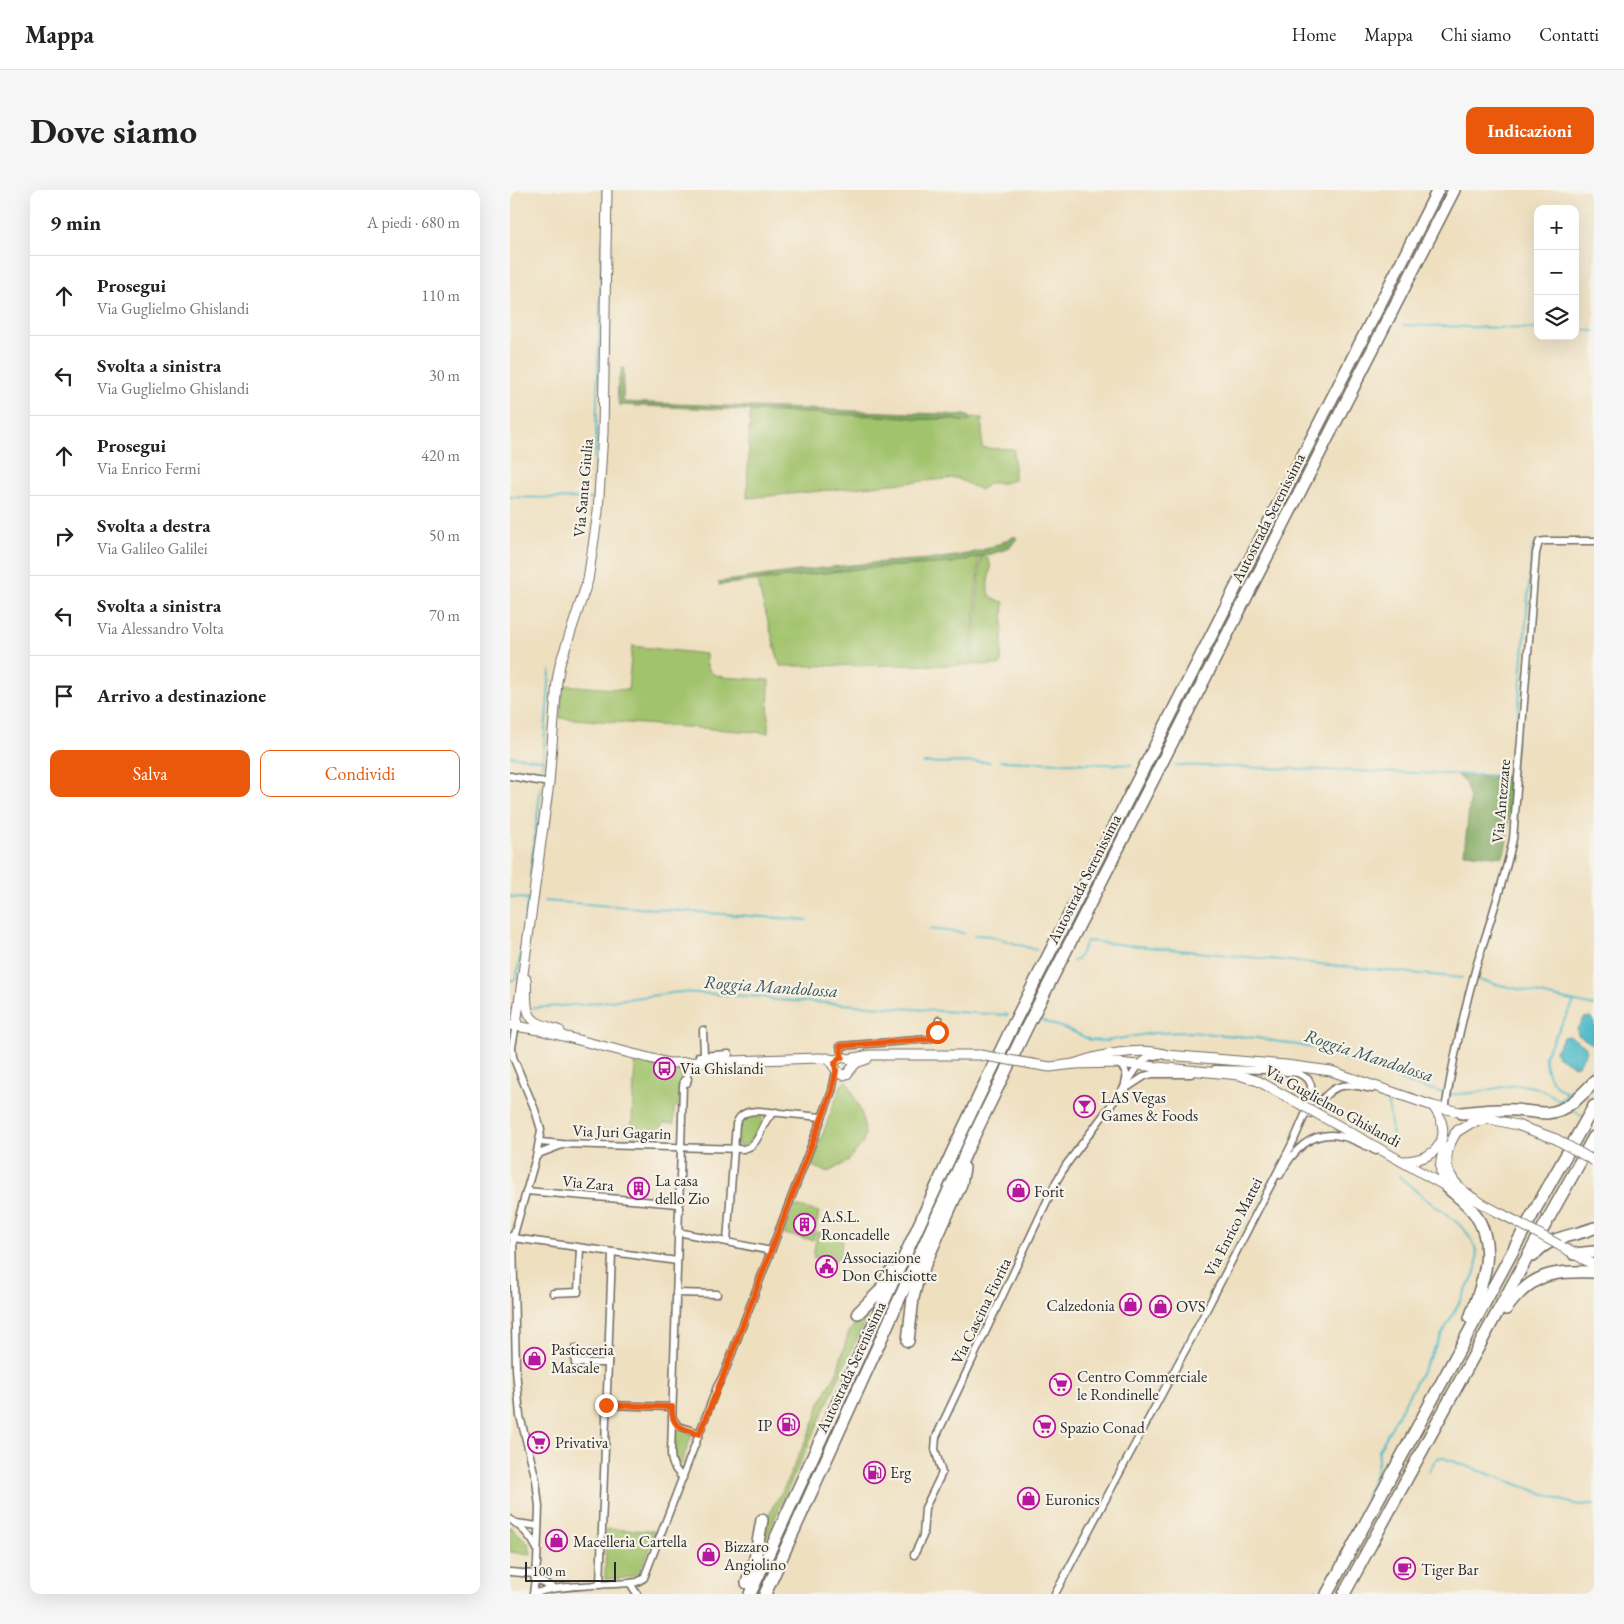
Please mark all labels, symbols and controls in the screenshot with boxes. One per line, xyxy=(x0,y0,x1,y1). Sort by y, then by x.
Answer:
text: Mappa xyxy=(25,19,94,50)
text: Home xyxy=(1292,23,1336,46)
text: Mappa xyxy=(1364,23,1413,46)
text: Chi siamo xyxy=(1441,23,1511,46)
text: Contatti xyxy=(1539,23,1599,46)
button: Indicazioni xyxy=(1466,107,1594,154)
text: Dove siamo xyxy=(30,108,197,153)
map controls xyxy=(1534,205,1579,340)
button: + xyxy=(1534,205,1579,250)
text: 9 min xyxy=(50,209,101,236)
text: A piedi · 680 m xyxy=(367,212,460,233)
button: − xyxy=(1534,250,1579,295)
text: Prosegui xyxy=(97,273,166,298)
icon: ahead xyxy=(50,282,78,310)
text: 110 m xyxy=(421,285,460,306)
button: layers xyxy=(1534,295,1579,340)
text: Via Guglielmo Ghislandi xyxy=(97,298,249,319)
text: Svolta a sinistra xyxy=(97,353,221,378)
icon: left xyxy=(50,362,78,390)
text: 30 m xyxy=(429,365,460,386)
text: Via Guglielmo Ghislandi xyxy=(97,378,249,399)
text: Prosegui xyxy=(97,433,166,458)
street label: Via Santa Giulia xyxy=(568,437,598,538)
icon: ahead xyxy=(50,442,78,470)
text: 420 m xyxy=(421,445,460,466)
street label: Autostrada Serenissima xyxy=(1226,449,1310,587)
text: Via Enrico Fermi xyxy=(97,458,201,479)
text: Svolta a destra xyxy=(97,513,211,538)
icon: right xyxy=(50,522,78,550)
text: 50 m xyxy=(429,525,460,546)
text: Via Galileo Galilei xyxy=(97,538,208,559)
text: Svolta a sinistra xyxy=(97,593,221,618)
icon: left xyxy=(50,602,78,630)
text: 70 m xyxy=(429,605,460,626)
text: Via Alessandro Volta xyxy=(97,618,224,639)
icon: arrive xyxy=(50,682,78,710)
text: Arrivo a destinazione xyxy=(97,683,266,708)
button: Salva xyxy=(50,750,250,797)
button: Condividi xyxy=(260,750,460,797)
street label: Via Antezzate xyxy=(1487,758,1515,844)
street label: Autostrada Serenissima xyxy=(1042,810,1126,948)
water label: Roggia Mandolossa xyxy=(703,970,839,1003)
route start xyxy=(926,1021,949,1044)
water label: Roggia Mandolossa xyxy=(1301,1023,1436,1088)
bus stop icon: Via Ghislandi xyxy=(652,1056,676,1080)
place label: Via Ghislandi xyxy=(680,1058,764,1079)
street label: Via Guglielmo Ghislandi xyxy=(1261,1060,1405,1152)
place label: LAS Vegas Games & Foods xyxy=(1101,1087,1198,1126)
bar icon: LAS Vegas Games & Foods xyxy=(1073,1094,1097,1118)
street label: Via Juri Gagarin xyxy=(572,1120,673,1144)
street label: Via Zara xyxy=(561,1170,615,1196)
place label: La casa dello Zio xyxy=(655,1170,710,1209)
street label: Via Enrico Mattei xyxy=(1199,1174,1267,1280)
building icon: La casa dello Zio xyxy=(627,1177,651,1201)
shop icon: Forit xyxy=(1006,1179,1030,1203)
place label: Forit xyxy=(1034,1181,1064,1202)
place label: A.S.L. Roncadelle xyxy=(820,1206,890,1245)
building icon: A.S.L. Roncadelle xyxy=(793,1213,817,1237)
place label: Associazione Don Chisciotte xyxy=(841,1247,937,1286)
public building icon: Associazione Don Chisciotte xyxy=(814,1254,838,1278)
street label: Via Cascina Fiorita xyxy=(946,1254,1016,1368)
shop icon: Calzedonia xyxy=(1119,1293,1143,1317)
shop icon: OVS xyxy=(1148,1294,1172,1318)
place label: Calzedonia xyxy=(1047,1295,1116,1316)
place label: OVS xyxy=(1176,1296,1205,1317)
street label: Autostrada Serenissima xyxy=(811,1297,891,1437)
place label: Pasticceria Mascale xyxy=(551,1339,614,1378)
shop icon: Pasticceria Mascale xyxy=(523,1346,547,1370)
place label: Centro Commerciale le Rondinelle xyxy=(1077,1366,1207,1405)
supermarket icon: Centro Commerciale le Rondinelle xyxy=(1049,1373,1073,1397)
route end xyxy=(595,1394,618,1417)
fuel station icon: IP xyxy=(776,1413,800,1437)
place label: IP xyxy=(758,1415,772,1436)
supermarket icon: Spazio Conad xyxy=(1032,1415,1056,1439)
place label: Spazio Conad xyxy=(1060,1417,1146,1438)
supermarket icon: Privativa xyxy=(527,1430,551,1454)
place label: Privativa xyxy=(555,1432,609,1453)
fuel station icon: Erg xyxy=(862,1460,886,1484)
place label: Erg xyxy=(890,1462,912,1483)
shop icon: Euronics xyxy=(1017,1487,1041,1511)
place label: Euronics xyxy=(1045,1489,1100,1510)
shop icon: Macelleria Cartella xyxy=(545,1529,569,1553)
place label: Macelleria Cartella xyxy=(573,1531,688,1552)
place label: Bizzaro Angiolino xyxy=(723,1536,786,1575)
shop icon: Bizzaro Angiolino xyxy=(696,1543,720,1567)
cafe icon: Tiger Bar xyxy=(1393,1557,1417,1581)
scale bar xyxy=(525,1559,616,1582)
place label: Tiger Bar xyxy=(1421,1559,1479,1580)
text: 100 m xyxy=(532,1562,566,1580)

